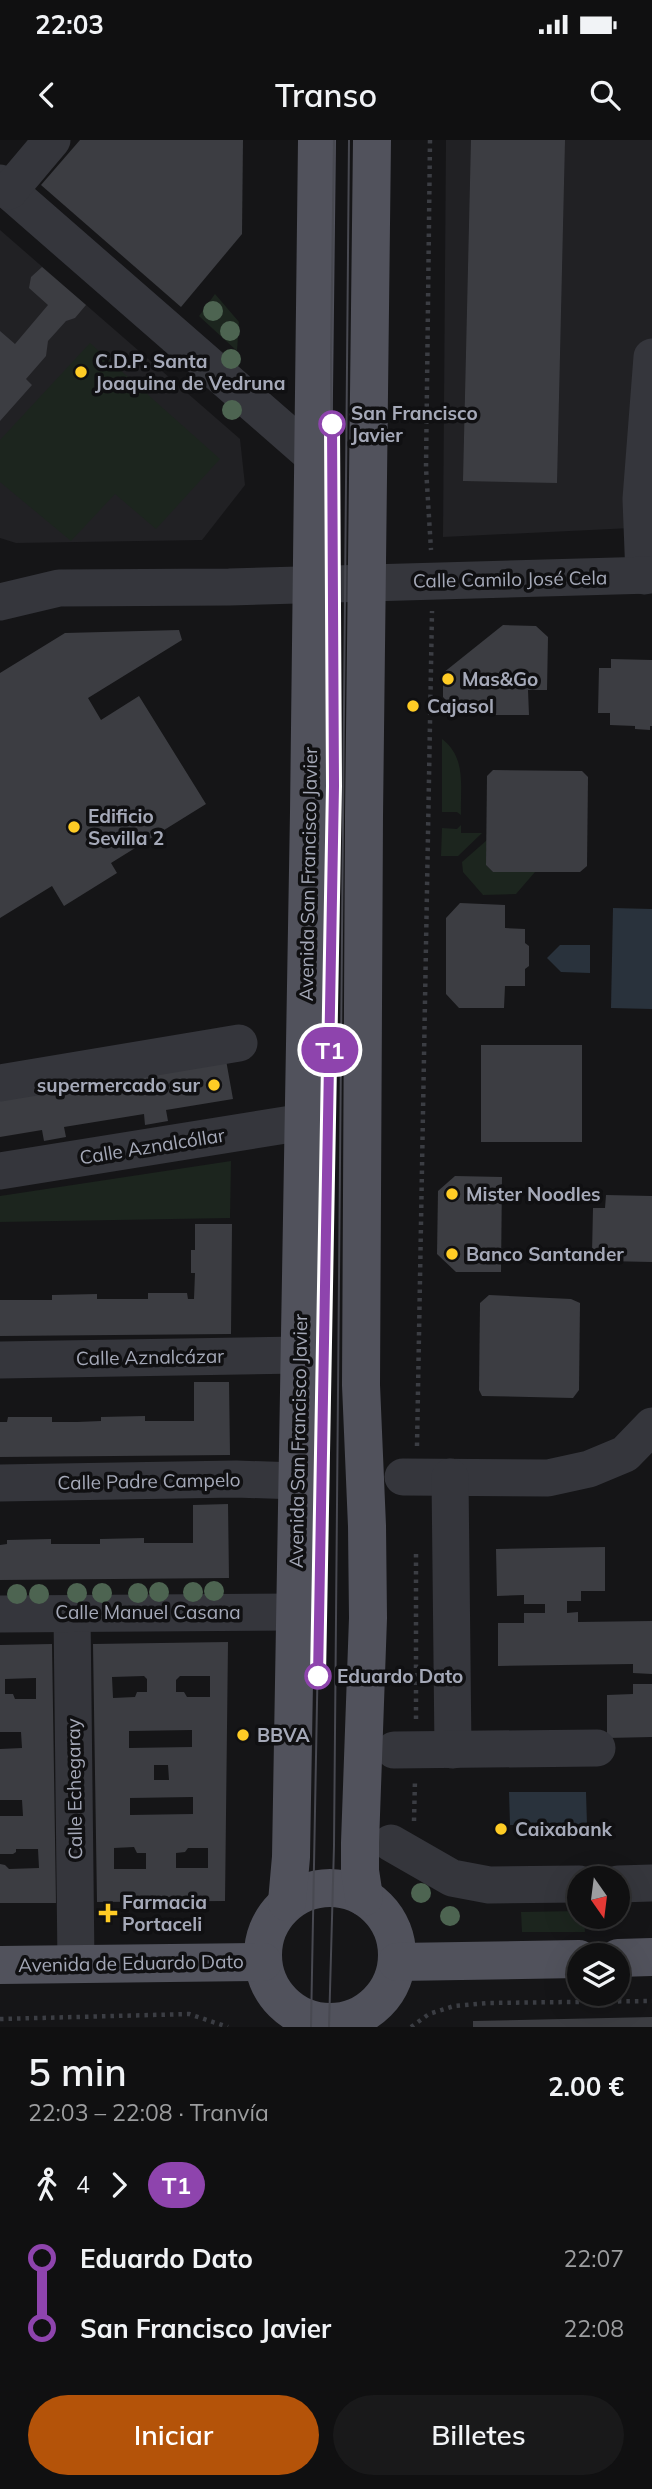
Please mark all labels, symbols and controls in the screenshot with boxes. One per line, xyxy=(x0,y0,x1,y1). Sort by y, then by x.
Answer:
text: 22:03 xyxy=(35,8,104,41)
text: Transo xyxy=(275,75,377,115)
icon: back xyxy=(28,76,66,114)
icon: search xyxy=(586,76,624,114)
place label: C.D.P. Santa Joaquina de Vedruna xyxy=(95,349,286,395)
marker: C.D.P. Santa Joaquina de Vedruna xyxy=(73,364,89,380)
place label: San Francisco Javier xyxy=(351,401,478,447)
marker: San Francisco Javier xyxy=(319,411,345,437)
street label: Calle Camilo José Cela xyxy=(413,565,607,593)
place label: Mas&Go xyxy=(462,667,538,691)
marker: Mas&Go xyxy=(440,671,456,687)
place label: Cajasol xyxy=(427,694,494,718)
marker: Cajasol xyxy=(405,698,421,714)
street label: Avenida San Francisco Javier xyxy=(294,747,322,1001)
place label: Edificio Sevilla 2 xyxy=(88,804,164,850)
marker: Edificio Sevilla 2 xyxy=(66,819,82,835)
line badge: T1 xyxy=(298,1027,362,1073)
text: T1 xyxy=(315,1035,345,1065)
place label: supermercado sur xyxy=(37,1073,201,1097)
marker: supermercado sur xyxy=(206,1077,222,1093)
street label: Calle Aznalcóllar xyxy=(78,1123,226,1169)
place label: Mister Noodles xyxy=(466,1182,601,1206)
marker: Mister Noodles xyxy=(444,1186,460,1202)
place label: Banco Santander xyxy=(466,1242,624,1266)
marker: Banco Santander xyxy=(444,1246,460,1262)
street label: Avenida San Francisco Javier xyxy=(284,1314,312,1568)
street label: Calle Aznalcázar xyxy=(76,1344,224,1370)
street label: Calle Padre Campelo xyxy=(57,1467,241,1495)
street label: Calle Manuel Casana xyxy=(55,1600,241,1624)
marker: Eduardo Dato xyxy=(305,1663,331,1689)
place label: Eduardo Dato xyxy=(337,1664,463,1688)
street label: Calle Echegaray xyxy=(61,1718,87,1860)
place label: BBVA xyxy=(257,1723,311,1747)
marker: BBVA xyxy=(235,1727,251,1743)
place label: Caixabank xyxy=(515,1817,613,1841)
marker: Caixabank xyxy=(493,1821,509,1837)
north arrow xyxy=(567,1866,630,1928)
map controls xyxy=(567,1866,630,2006)
place label: Farmacia Portaceli xyxy=(122,1890,207,1936)
marker: Farmacia Portaceli xyxy=(100,1905,116,1921)
button: layers xyxy=(567,1943,630,2006)
street label: Avenida de Eduardo Dato xyxy=(18,1949,244,1977)
text: 5 min xyxy=(28,2048,127,2096)
text: 2.00 € xyxy=(548,2070,624,2103)
text: 22:03 – 22:08 · Tranvía xyxy=(28,2098,269,2127)
icon: walk xyxy=(28,2166,66,2204)
icon: forward xyxy=(100,2166,138,2204)
text: 4 xyxy=(76,2170,90,2199)
text: T1 xyxy=(162,2170,191,2200)
text: Eduardo Dato xyxy=(80,2242,253,2275)
text: 22:07 xyxy=(564,2244,624,2273)
text: San Francisco Javier xyxy=(80,2312,331,2345)
text: 22:08 xyxy=(564,2314,624,2343)
button: Iniciar xyxy=(28,2395,319,2475)
button: Billetes xyxy=(333,2395,624,2475)

